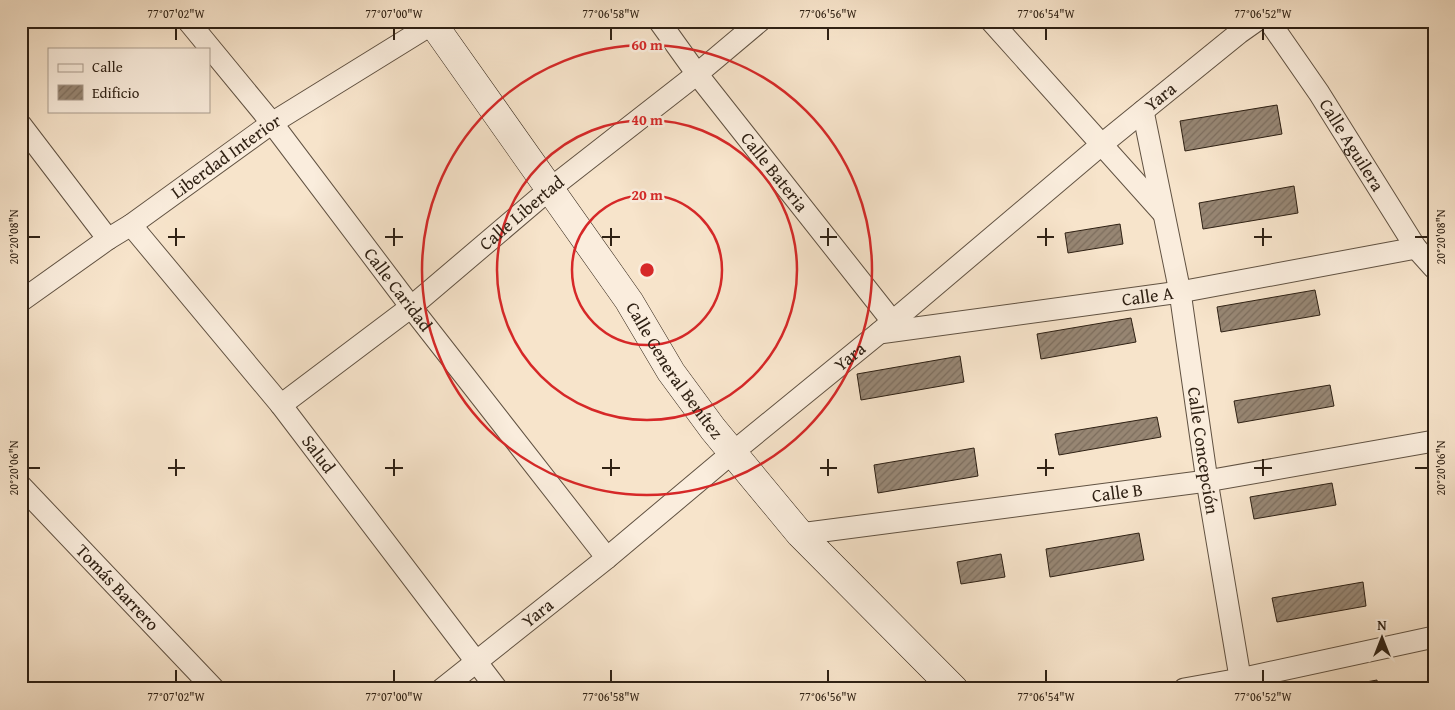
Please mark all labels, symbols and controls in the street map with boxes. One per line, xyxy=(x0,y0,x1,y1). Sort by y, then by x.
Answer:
text: 77°07'02"W xyxy=(147,5,206,22)
text: 77°07'00"W xyxy=(365,5,424,22)
text: 77°06'58"W xyxy=(582,5,641,22)
text: 77°06'56"W xyxy=(799,5,858,22)
text: 77°06'54"W xyxy=(1017,5,1076,22)
text: 77°06'52"W xyxy=(1234,5,1293,22)
text: 60 m xyxy=(631,34,663,55)
legend xyxy=(48,48,210,112)
text: Calle xyxy=(92,56,123,77)
street label: Yara xyxy=(1138,75,1182,118)
text: Edificio xyxy=(92,82,140,103)
street label: Calle Aguilera xyxy=(1313,93,1391,197)
street label: Liberdad Interior xyxy=(165,106,286,205)
text: 40 m xyxy=(631,109,663,130)
street label: Calle Bateria xyxy=(735,126,815,218)
street label: Calle Libertad xyxy=(473,168,570,257)
text: 20 m xyxy=(631,184,663,205)
text: 20°20'08"N xyxy=(5,209,22,265)
text: 20°20'08"N xyxy=(1432,209,1449,265)
street label: Calle Caridad xyxy=(358,242,439,337)
centre of rings xyxy=(638,261,656,279)
street label: Calle A xyxy=(1120,279,1175,313)
street label: Calle General Benítez xyxy=(619,297,730,445)
street label: Yara xyxy=(828,335,872,378)
street label: Calle Concepción xyxy=(1181,385,1226,516)
street label: Salud xyxy=(295,429,342,479)
text: 20°20'06"N xyxy=(5,440,22,496)
text: 20°20'06"N xyxy=(1432,440,1449,496)
street label: Calle B xyxy=(1090,475,1144,509)
street label: Tomás Barrero xyxy=(70,538,166,637)
street label: Yara xyxy=(516,591,559,634)
north arrow xyxy=(1358,612,1408,662)
text: N xyxy=(1377,615,1387,635)
text: 77°07'02"W xyxy=(147,688,206,705)
text: 77°07'00"W xyxy=(365,688,424,705)
text: 77°06'58"W xyxy=(582,688,641,705)
text: 77°06'56"W xyxy=(799,688,858,705)
text: 77°06'54"W xyxy=(1017,688,1076,705)
text: 77°06'52"W xyxy=(1234,688,1293,705)

